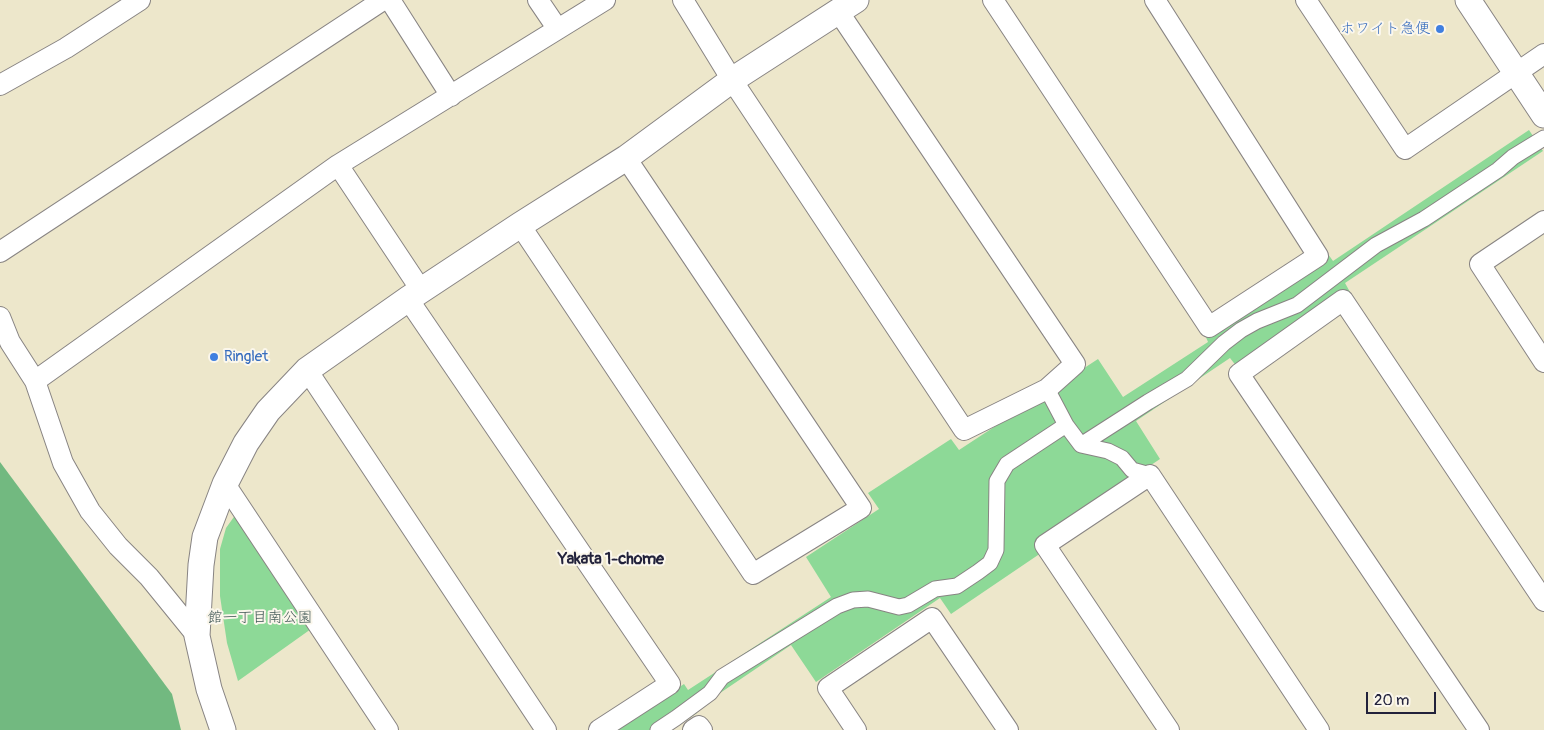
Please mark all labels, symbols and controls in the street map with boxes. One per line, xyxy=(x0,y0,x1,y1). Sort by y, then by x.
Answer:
place label: ホワイト急便 xyxy=(1340,20,1430,38)
marker: ホワイト急便 xyxy=(1434,23,1446,35)
place label: Ringlet xyxy=(224,348,268,366)
marker: Ringlet xyxy=(208,351,220,363)
district label: Yakata 1-chome xyxy=(558,550,664,570)
park label: 館一丁目南公園 xyxy=(208,609,312,627)
scale bar xyxy=(1369,682,1439,714)
text: 20 m xyxy=(1374,691,1409,710)

